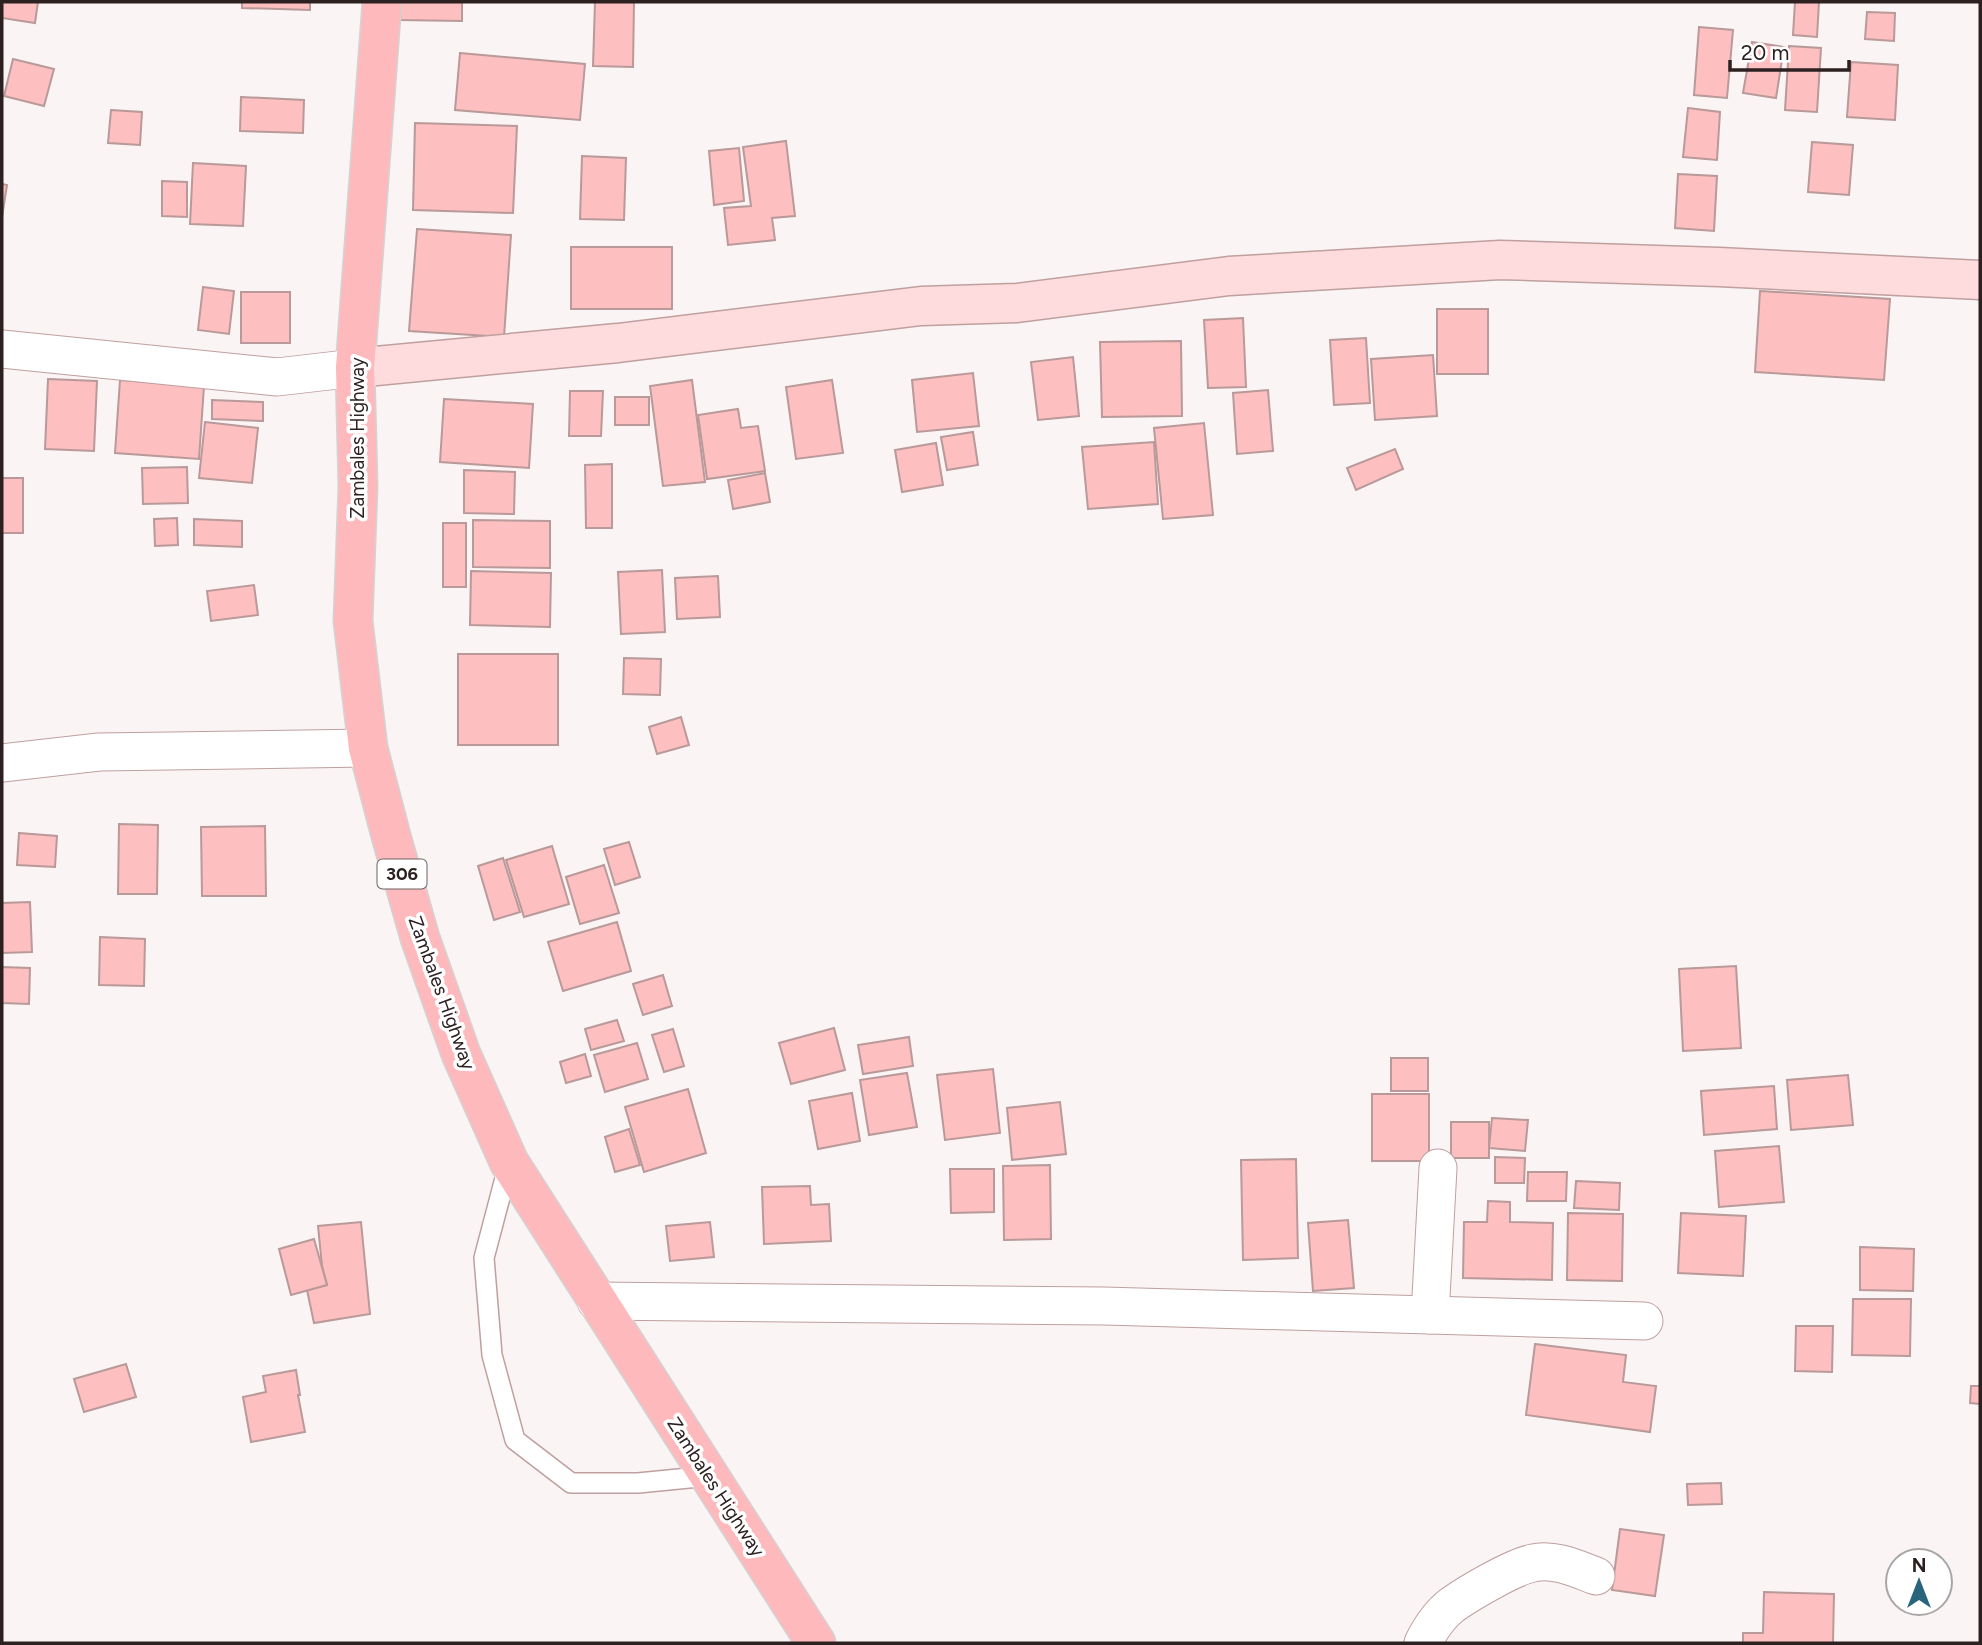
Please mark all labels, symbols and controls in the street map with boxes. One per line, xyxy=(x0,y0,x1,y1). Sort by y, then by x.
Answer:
scale bar xyxy=(1730,28,1849,72)
text: 20 m xyxy=(1741,40,1789,65)
street label: Zambales Highway xyxy=(346,357,369,519)
road number: 306 xyxy=(378,860,426,888)
street label: Zambales Highway xyxy=(404,913,480,1073)
street label: Zambales Highway xyxy=(662,1413,770,1561)
north arrow xyxy=(1884,1547,1954,1617)
text: N xyxy=(1912,1554,1926,1577)

